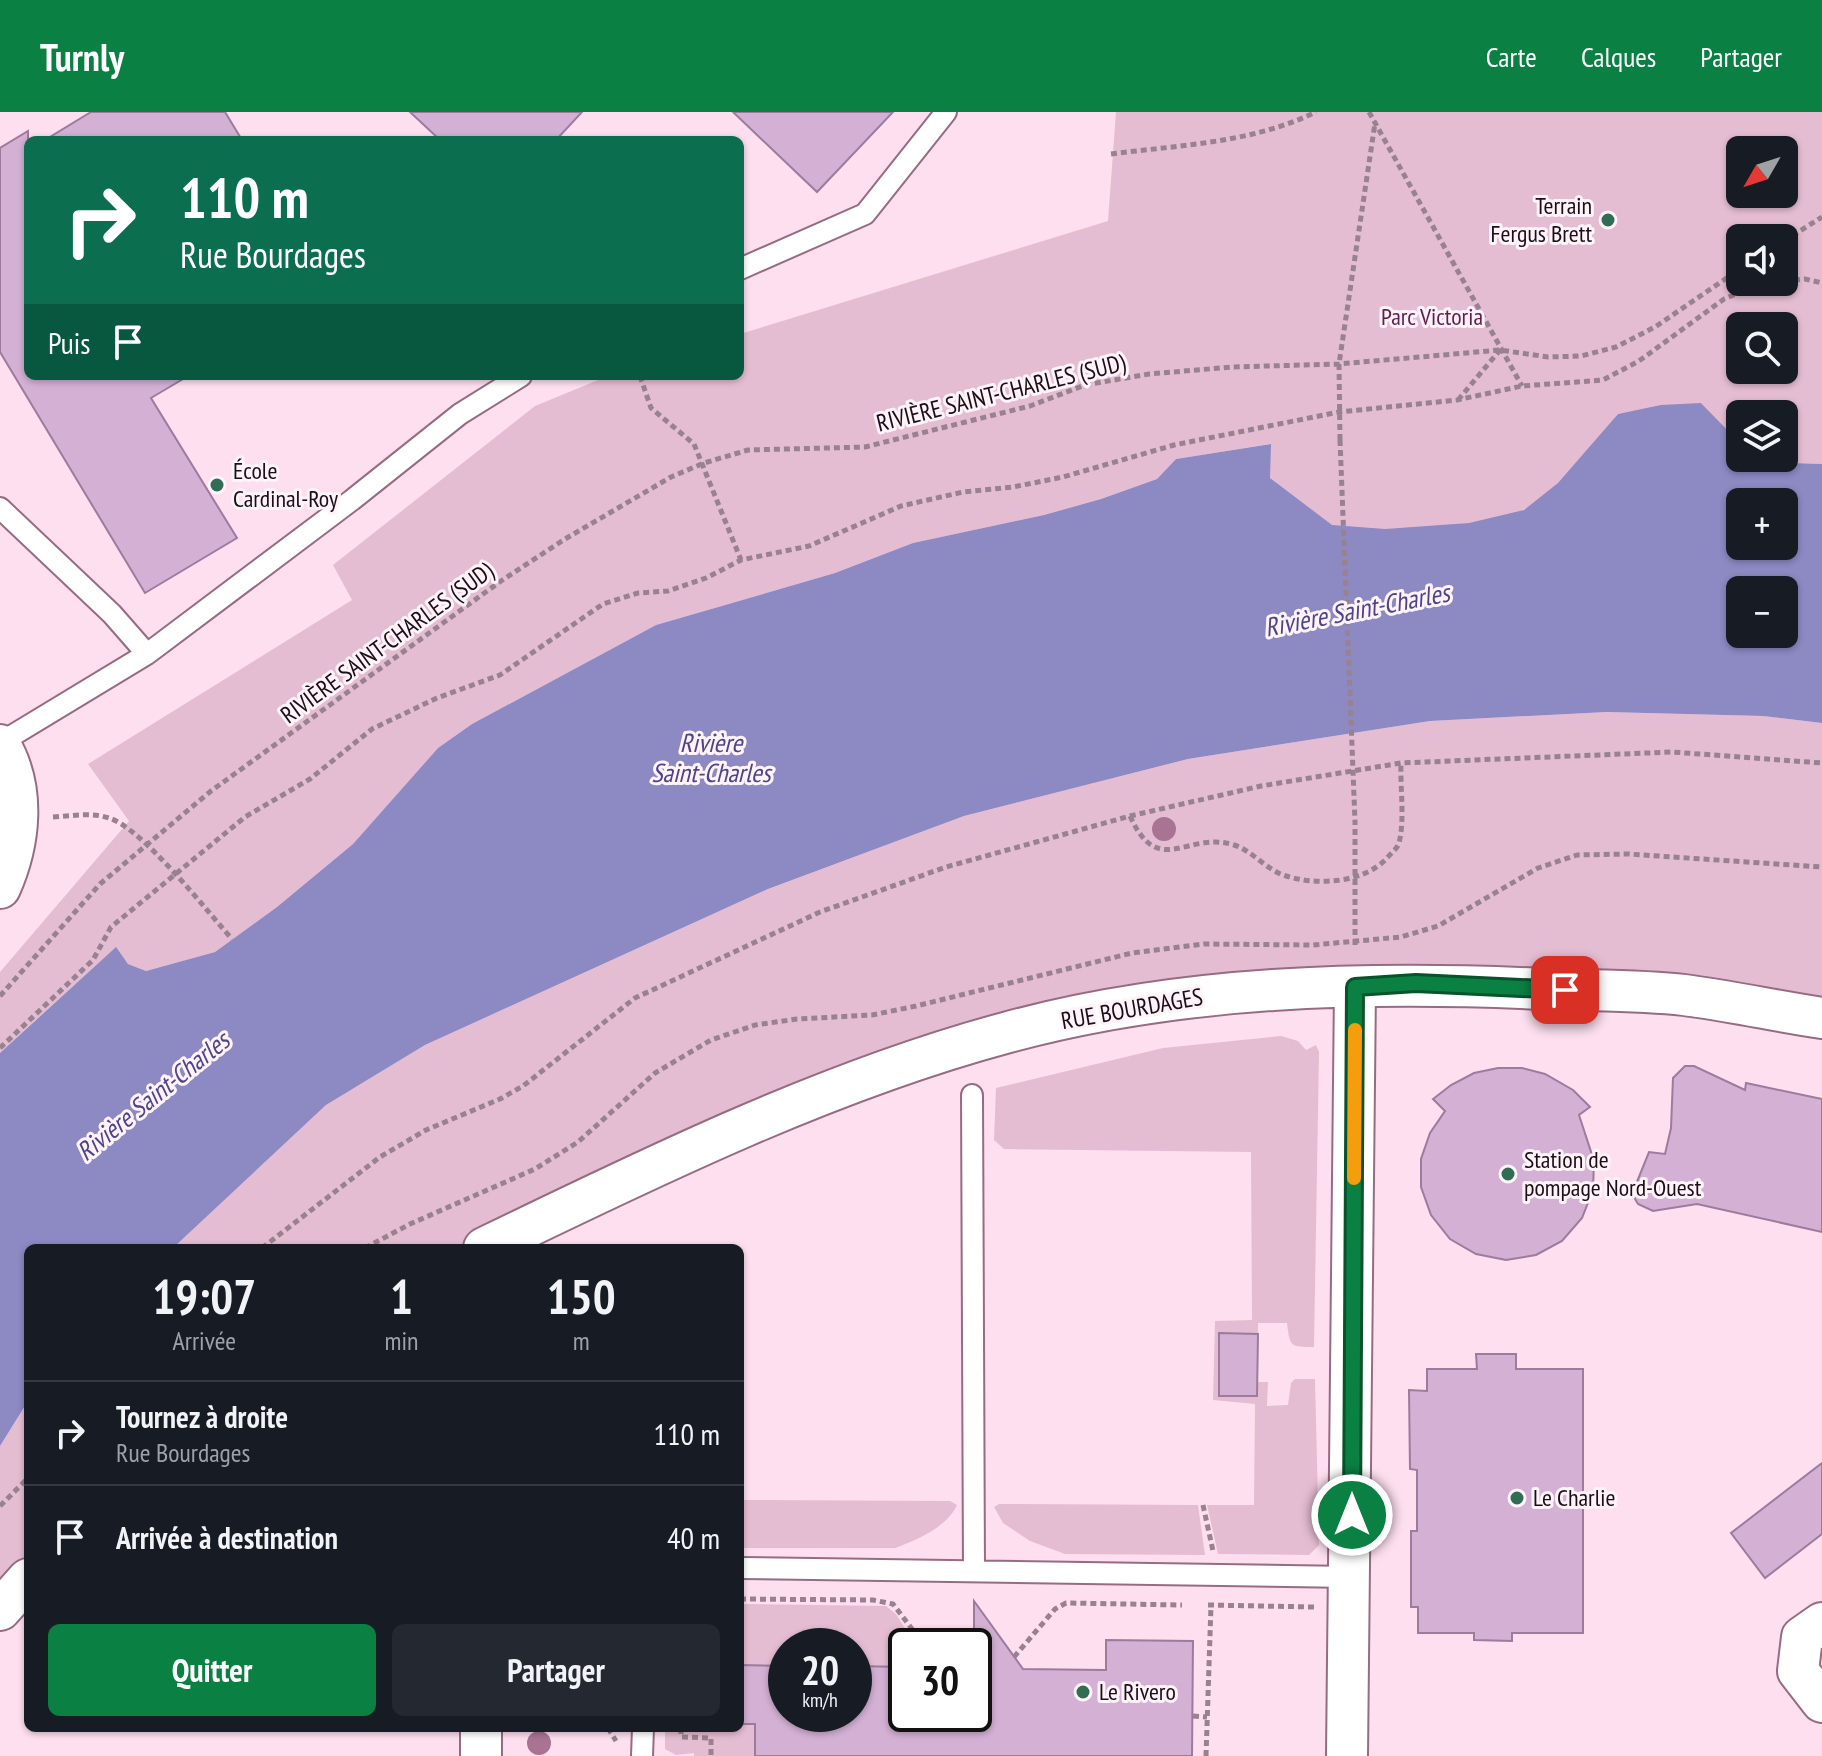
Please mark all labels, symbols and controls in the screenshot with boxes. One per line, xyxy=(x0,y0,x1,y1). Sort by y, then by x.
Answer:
text: Turnly xyxy=(40,32,124,81)
text: Carte xyxy=(1486,38,1537,75)
text: Calques xyxy=(1581,38,1656,75)
text: Partager xyxy=(1700,38,1782,75)
north arrow xyxy=(1726,136,1798,208)
map controls xyxy=(1726,136,1798,648)
text: 110 m xyxy=(180,161,309,233)
icon: right xyxy=(48,168,152,272)
place label: Terrain Fergus Brett xyxy=(1491,190,1592,249)
marker: Terrain Fergus Brett xyxy=(1599,211,1617,229)
button: sound xyxy=(1726,224,1798,296)
text: Rue Bourdages xyxy=(180,231,366,278)
park label: Parc Victoria xyxy=(1381,301,1483,332)
button: search xyxy=(1726,312,1798,384)
icon: arrive xyxy=(106,320,150,364)
text: Puis xyxy=(48,323,90,362)
street label: RIVIÈRE SAINT-CHARLES (SUD) xyxy=(873,346,1129,438)
button: layers xyxy=(1726,400,1798,472)
place label: École Cardinal-Roy xyxy=(233,455,338,514)
marker: École Cardinal-Roy xyxy=(208,476,226,494)
button: + xyxy=(1726,488,1798,560)
street label: RIVIÈRE SAINT-CHARLES (SUD) xyxy=(274,555,499,730)
water label: Rivière Saint-Charles xyxy=(1262,575,1454,644)
button: − xyxy=(1726,576,1798,648)
water label: Rivière Saint-Charles xyxy=(651,726,773,789)
pin xyxy=(1531,956,1599,1024)
icon: arrive xyxy=(1543,968,1587,1012)
street label: RUE BOURDAGES xyxy=(1059,981,1205,1036)
water label: Rivière Saint-Charles xyxy=(70,1023,237,1167)
place label: Station de pompage Nord-Ouest xyxy=(1524,1144,1702,1203)
marker: Station de pompage Nord-Ouest xyxy=(1499,1165,1517,1183)
text: 19:07 xyxy=(152,1265,256,1327)
text: 1 xyxy=(390,1265,413,1327)
text: 150 xyxy=(547,1265,616,1327)
text: Arrivée xyxy=(172,1324,236,1357)
text: min xyxy=(384,1324,418,1357)
text: m xyxy=(573,1324,590,1357)
text: Tournez à droite xyxy=(116,1397,288,1436)
icon: right xyxy=(48,1411,92,1455)
text: 110 m xyxy=(654,1414,720,1453)
text: Rue Bourdages xyxy=(116,1436,250,1469)
position arrow xyxy=(1310,1473,1394,1557)
place label: Le Charlie xyxy=(1533,1482,1615,1513)
marker: Le Charlie xyxy=(1508,1489,1526,1507)
icon: arrive xyxy=(48,1515,92,1559)
text: Arrivée à destination xyxy=(116,1518,338,1557)
text: 40 m xyxy=(667,1518,720,1557)
button: Quitter xyxy=(48,1624,376,1716)
button: Partager xyxy=(392,1624,720,1716)
speed limit sign: 30 xyxy=(888,1628,992,1732)
text: 20 xyxy=(801,1644,839,1696)
place label: Le Rivero xyxy=(1099,1676,1176,1707)
marker: Le Rivero xyxy=(1074,1683,1092,1701)
text: km/h xyxy=(802,1687,838,1713)

